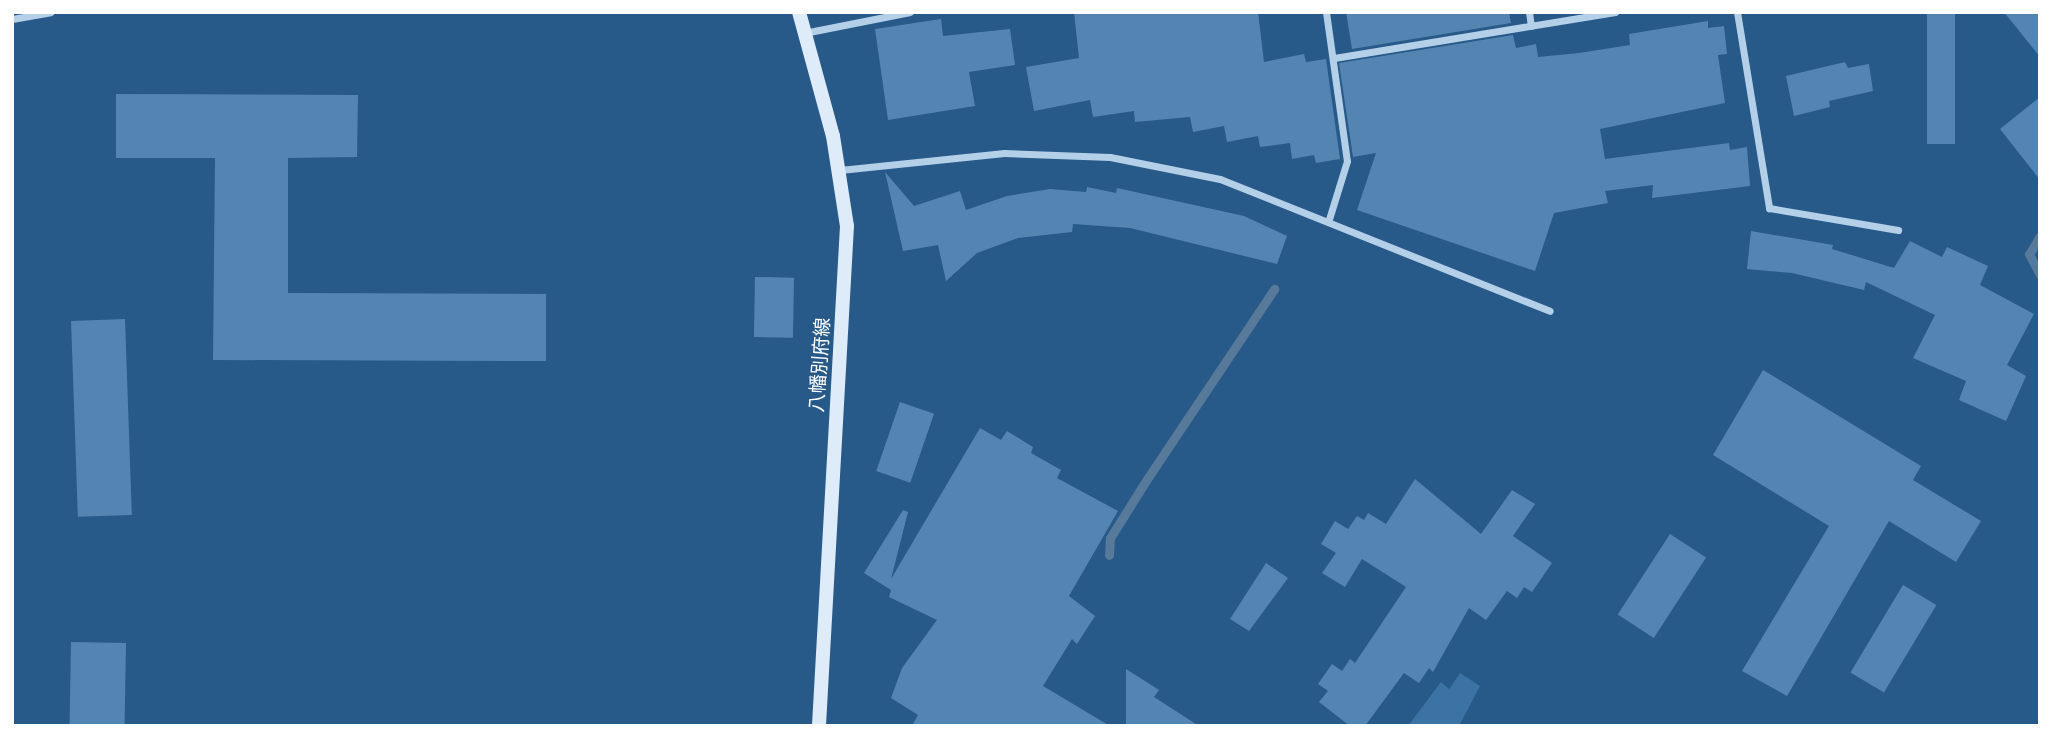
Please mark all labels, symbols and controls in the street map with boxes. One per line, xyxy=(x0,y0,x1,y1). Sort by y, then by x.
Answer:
street label: 八幡別府線 xyxy=(805,317,835,413)

